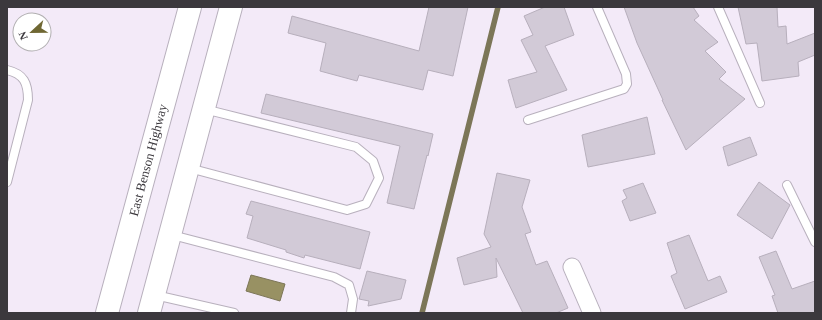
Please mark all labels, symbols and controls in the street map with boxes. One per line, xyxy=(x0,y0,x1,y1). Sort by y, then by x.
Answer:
north arrow xyxy=(12,12,52,52)
text: N xyxy=(16,30,30,42)
street label: East Benson Highway xyxy=(126,102,170,218)

